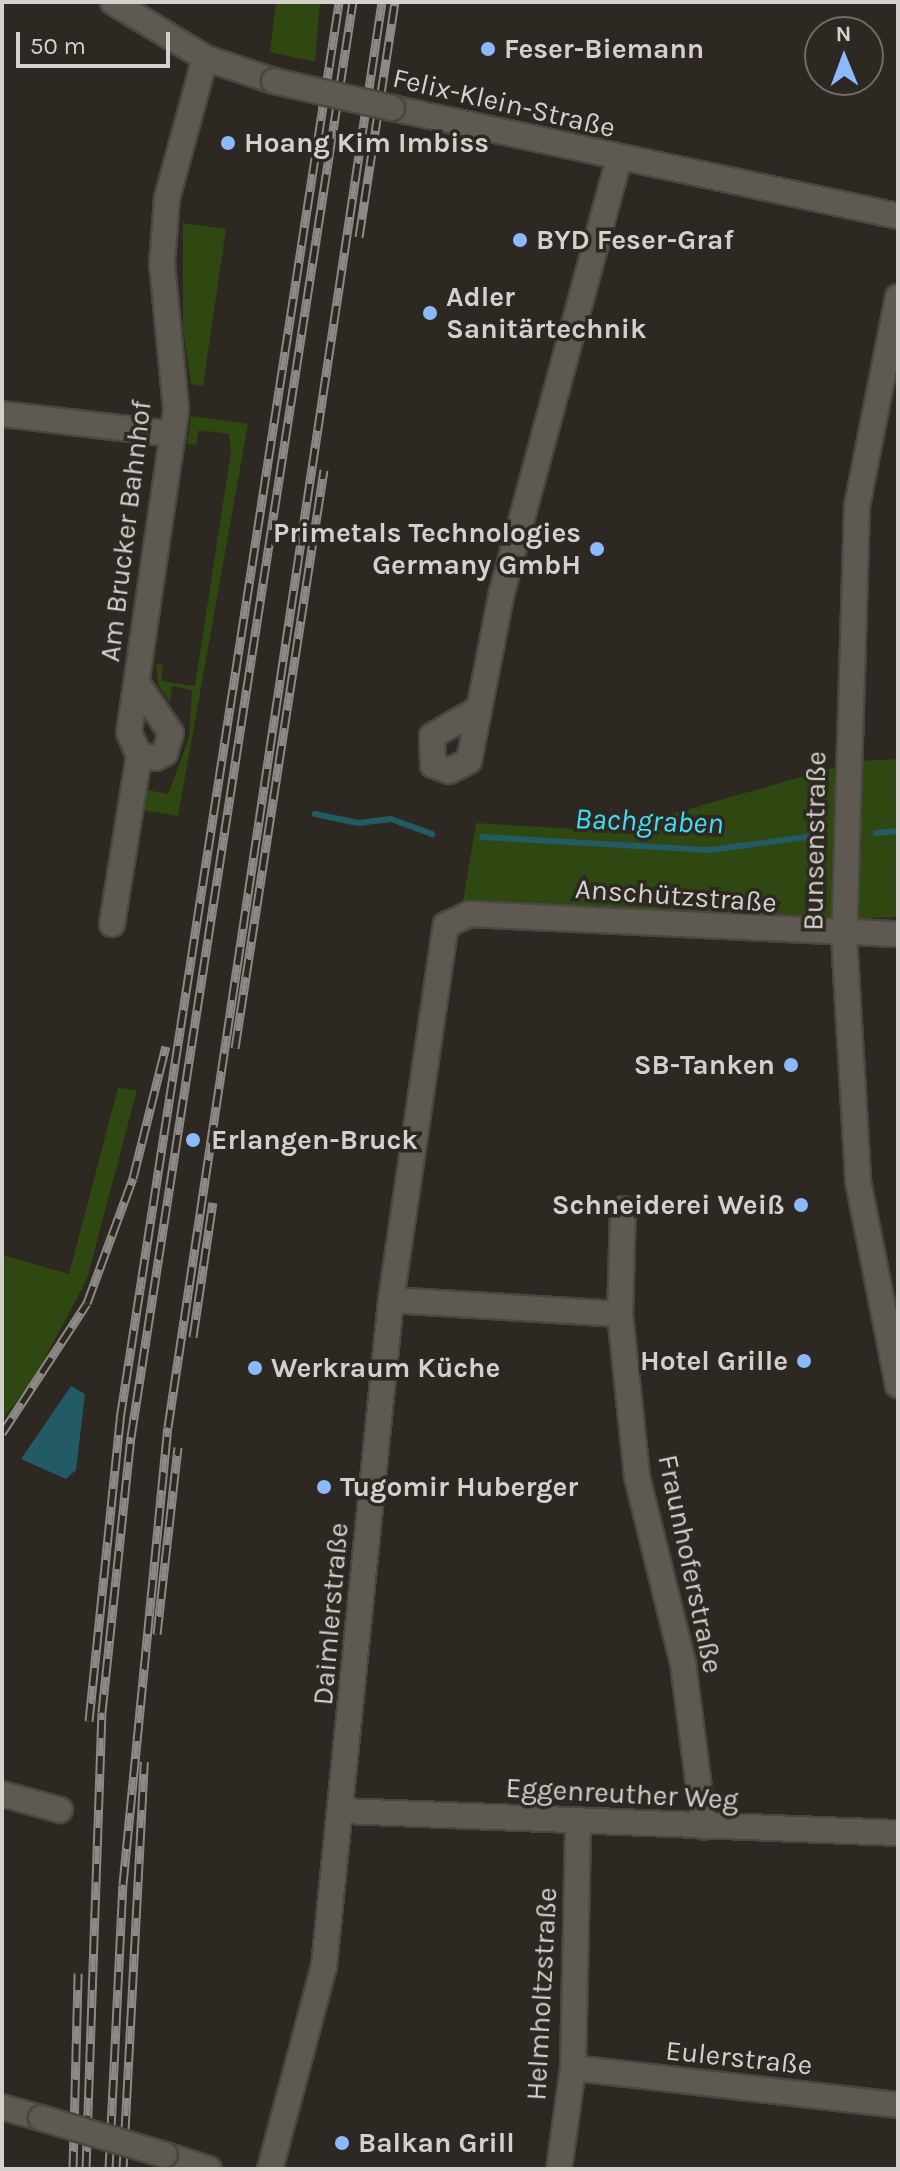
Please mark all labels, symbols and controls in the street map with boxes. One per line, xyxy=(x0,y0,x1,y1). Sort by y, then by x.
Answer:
scale bar xyxy=(20,16,174,66)
north arrow xyxy=(804,16,884,96)
text: N xyxy=(835,21,852,47)
text: 50 m xyxy=(30,32,86,60)
place label: Feser-Biemann xyxy=(504,32,704,66)
marker: Feser-Biemann xyxy=(479,40,497,58)
street label: Felix-Klein-Straße xyxy=(389,61,619,145)
place label: Hoang Kim Imbiss xyxy=(244,126,489,160)
marker: Hoang Kim Imbiss xyxy=(219,134,237,152)
place label: BYD Feser-Graf xyxy=(536,223,734,257)
marker: BYD Feser-Graf xyxy=(511,231,529,249)
place label: Adler Sanitärtechnik xyxy=(446,280,647,346)
marker: Adler Sanitärtechnik xyxy=(421,304,439,322)
street label: Am Brucker Bahnhof xyxy=(93,398,159,664)
place label: Primetals Technologies Germany GmbH xyxy=(273,516,581,582)
marker: Primetals Technologies Germany GmbH xyxy=(588,540,606,558)
street label: Bunsenstraße xyxy=(797,751,833,931)
water label: Bachgraben xyxy=(574,800,724,842)
street label: Anschützstraße xyxy=(574,872,778,920)
place label: SB-Tanken xyxy=(634,1048,775,1082)
marker: SB-Tanken xyxy=(782,1056,800,1074)
place label: Erlangen-Bruck xyxy=(211,1123,418,1157)
marker: Erlangen-Bruck xyxy=(182,1129,204,1151)
place label: Schneiderei Weiß xyxy=(552,1188,785,1222)
marker: Schneiderei Weiß xyxy=(792,1196,810,1214)
place label: Hotel Grille xyxy=(640,1344,788,1378)
place label: Werkraum Küche xyxy=(271,1351,500,1385)
marker: Hotel Grille xyxy=(795,1352,813,1370)
marker: Werkraum Küche xyxy=(246,1359,264,1377)
street label: Fraunhoferstraße xyxy=(650,1452,730,1676)
place label: Tugomir Huberger xyxy=(340,1470,578,1504)
marker: Tugomir Huberger xyxy=(315,1478,333,1496)
street label: Daimlerstraße xyxy=(306,1521,356,1707)
street label: Eggenreuther Weg xyxy=(505,1771,739,1817)
street label: Helmholtzstraße xyxy=(520,1887,564,2101)
street label: Eulerstraße xyxy=(664,2034,814,2082)
place label: Balkan Grill xyxy=(358,2126,515,2160)
marker: Balkan Grill xyxy=(333,2134,351,2152)

